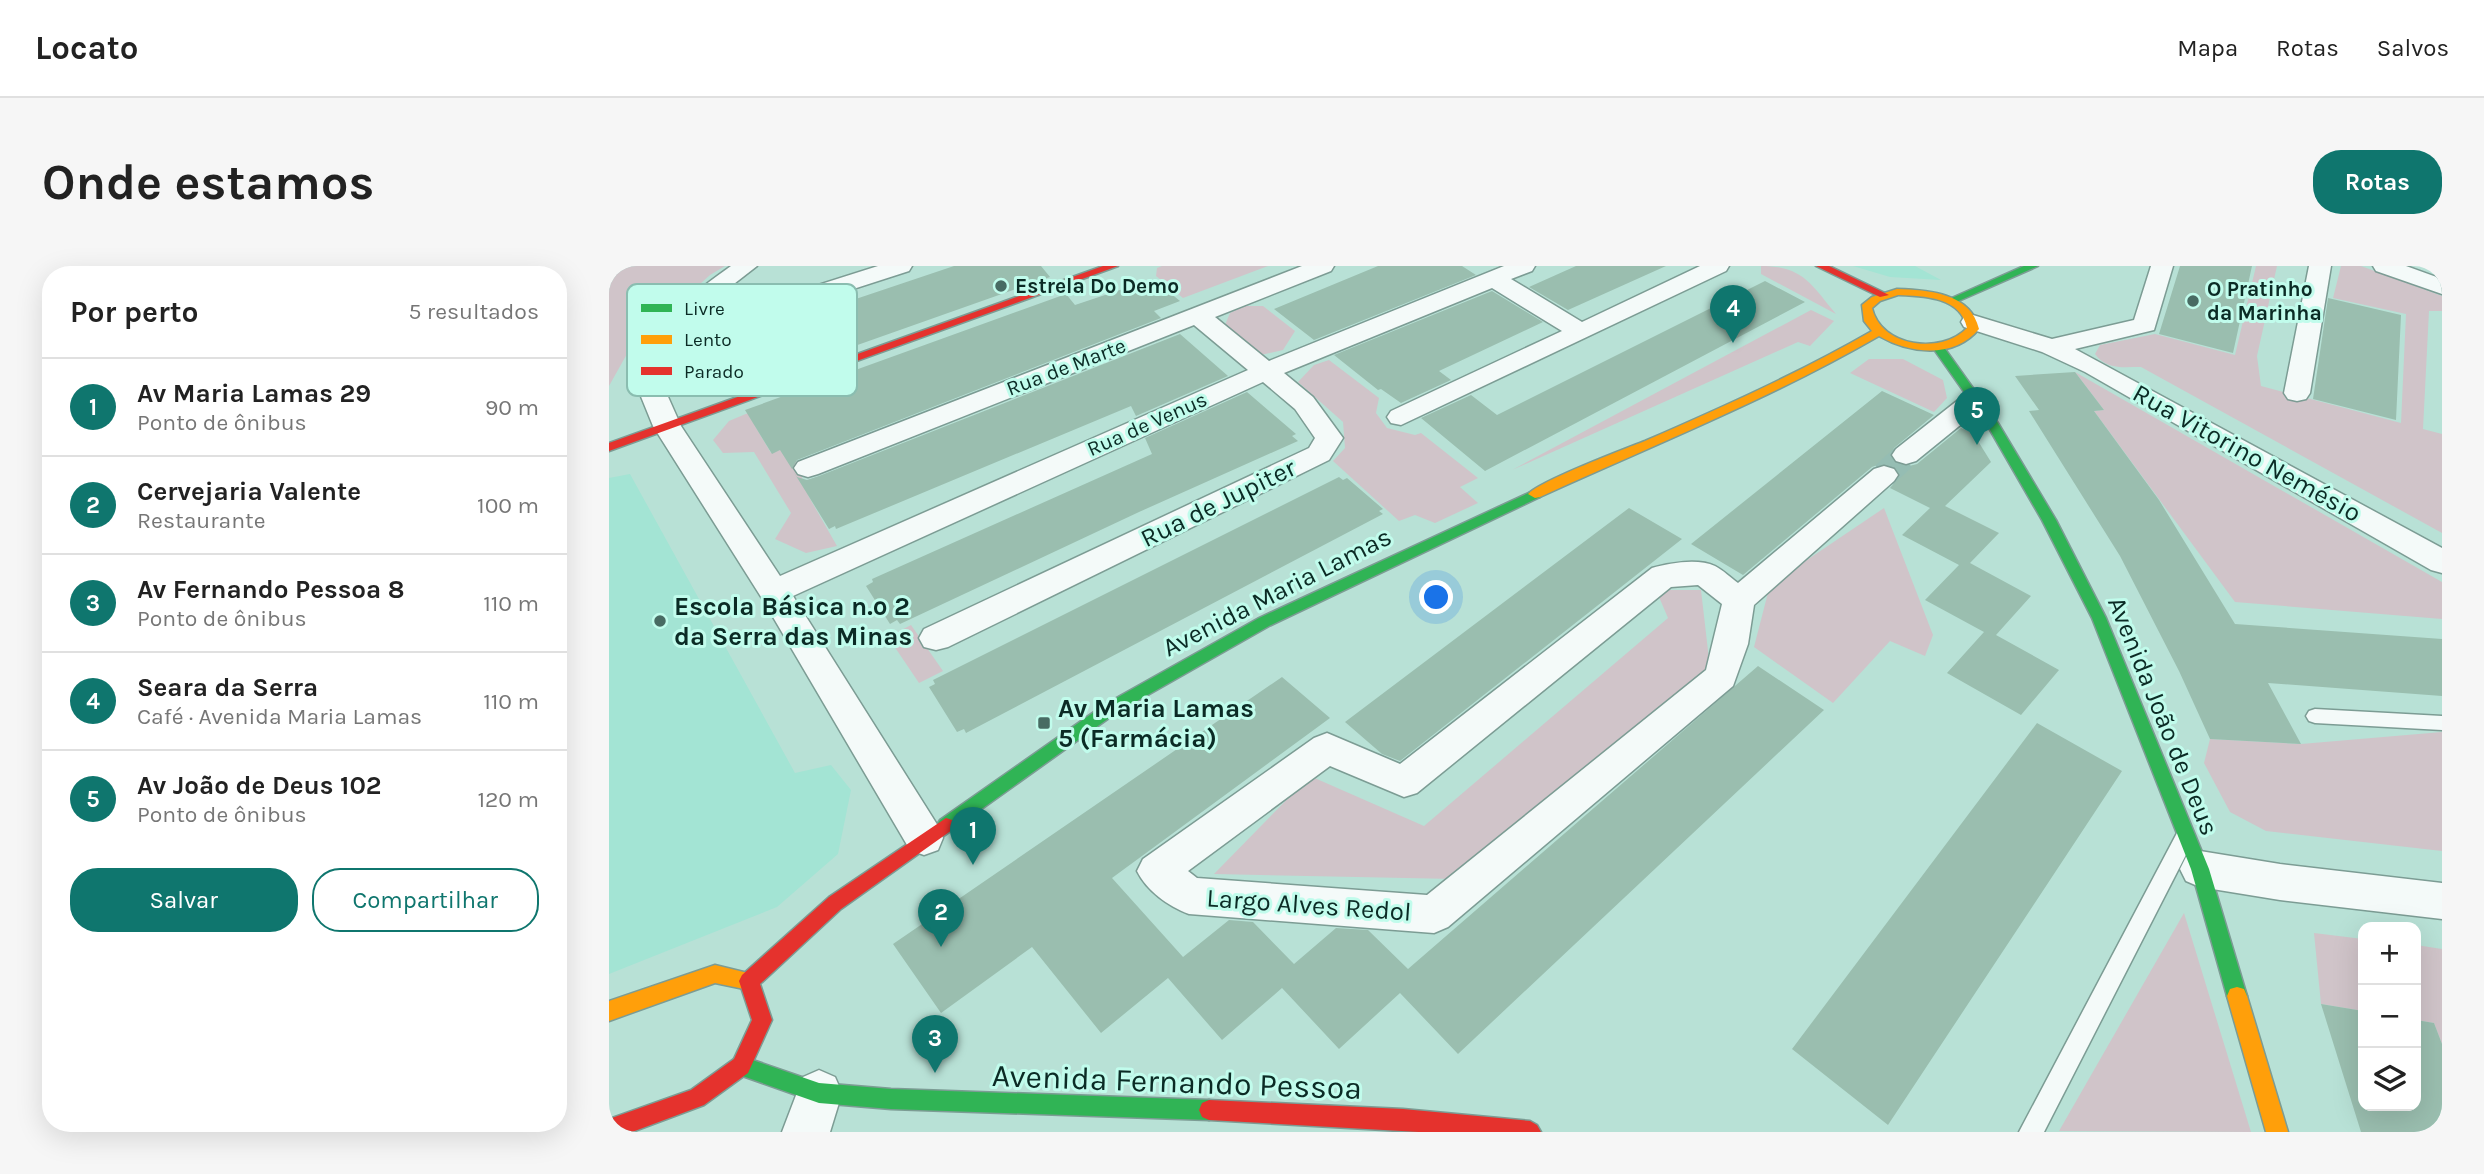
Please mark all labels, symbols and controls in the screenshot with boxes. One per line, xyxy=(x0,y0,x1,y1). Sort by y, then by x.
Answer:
text: Locato xyxy=(35,29,138,67)
text: Mapa xyxy=(2177,34,2238,62)
text: Rotas xyxy=(2276,34,2339,62)
text: Salvos xyxy=(2377,34,2449,62)
button: Rotas xyxy=(2313,150,2442,214)
text: Onde estamos xyxy=(42,154,374,211)
place label: Estrela Do Demo xyxy=(1015,274,1179,298)
place label: O Pratinho da Marinha xyxy=(2207,277,2322,325)
marker: Estrela Do Demo xyxy=(993,278,1009,294)
legend xyxy=(627,284,857,396)
pin: 4 xyxy=(1710,285,1756,343)
marker: O Pratinho da Marinha xyxy=(2185,293,2201,309)
text: Por perto xyxy=(70,294,199,330)
text: 5 resultados xyxy=(408,298,539,325)
text: Livre xyxy=(684,298,725,320)
text: Lento xyxy=(684,329,732,351)
street label: Rua de Marte xyxy=(1003,333,1129,401)
text: Parado xyxy=(684,361,744,383)
street label: Rua Vitorino Nemésio xyxy=(2127,377,2367,529)
text: Av Maria Lamas 29 xyxy=(137,378,371,409)
street label: Rua de Venus xyxy=(1083,387,1211,461)
pin: 5 xyxy=(1954,387,2000,445)
text: 1 xyxy=(89,394,97,421)
text: 90 m xyxy=(485,394,539,421)
text: Ponto de ônibus xyxy=(137,409,307,436)
street label: Rua de Jupiter xyxy=(1135,452,1301,554)
text: Cervejaria Valente xyxy=(137,476,361,507)
text: 2 xyxy=(86,492,100,519)
text: 100 m xyxy=(477,492,539,519)
text: Restaurante xyxy=(137,507,266,534)
street label: Avenida Maria Lamas xyxy=(1157,521,1397,663)
text: Av Fernando Pessoa 8 xyxy=(137,574,405,605)
your location xyxy=(1419,580,1453,614)
text: 3 xyxy=(86,590,100,617)
text: 110 m xyxy=(483,590,539,617)
place label: Escola Básica n.º 2 da Serra das Minas xyxy=(674,591,912,652)
street label: Avenida João de Deus xyxy=(2101,592,2225,840)
text: Ponto de ônibus xyxy=(137,605,307,632)
marker: Escola Básica n.º 2 da Serra das Minas xyxy=(652,613,668,629)
text: Seara da Serra xyxy=(137,672,318,703)
text: 4 xyxy=(86,688,100,715)
text: 110 m xyxy=(483,688,539,715)
place label: Av Maria Lamas 5 (Farmácia) xyxy=(1058,693,1254,754)
text: Café · Avenida Maria Lamas xyxy=(137,703,422,730)
marker: Av Maria Lamas 5 (Farmácia) xyxy=(1036,715,1052,731)
text: Av João de Deus 102 xyxy=(137,770,382,801)
text: 5 xyxy=(86,786,100,813)
text: 120 m xyxy=(477,786,539,813)
text: Ponto de ônibus xyxy=(137,801,307,828)
pin: 1 xyxy=(950,807,996,865)
button: Salvar xyxy=(70,868,298,932)
button: Compartilhar xyxy=(312,868,539,932)
street label: Largo Alves Redol xyxy=(1206,882,1412,928)
pin: 2 xyxy=(918,889,964,947)
map controls xyxy=(2358,922,2421,1111)
button: + xyxy=(2358,922,2421,985)
button: − xyxy=(2358,985,2421,1048)
pin: 3 xyxy=(912,1015,958,1073)
button: layers xyxy=(2358,1048,2421,1111)
street label: Avenida Fernando Pessoa xyxy=(991,1057,1363,1107)

